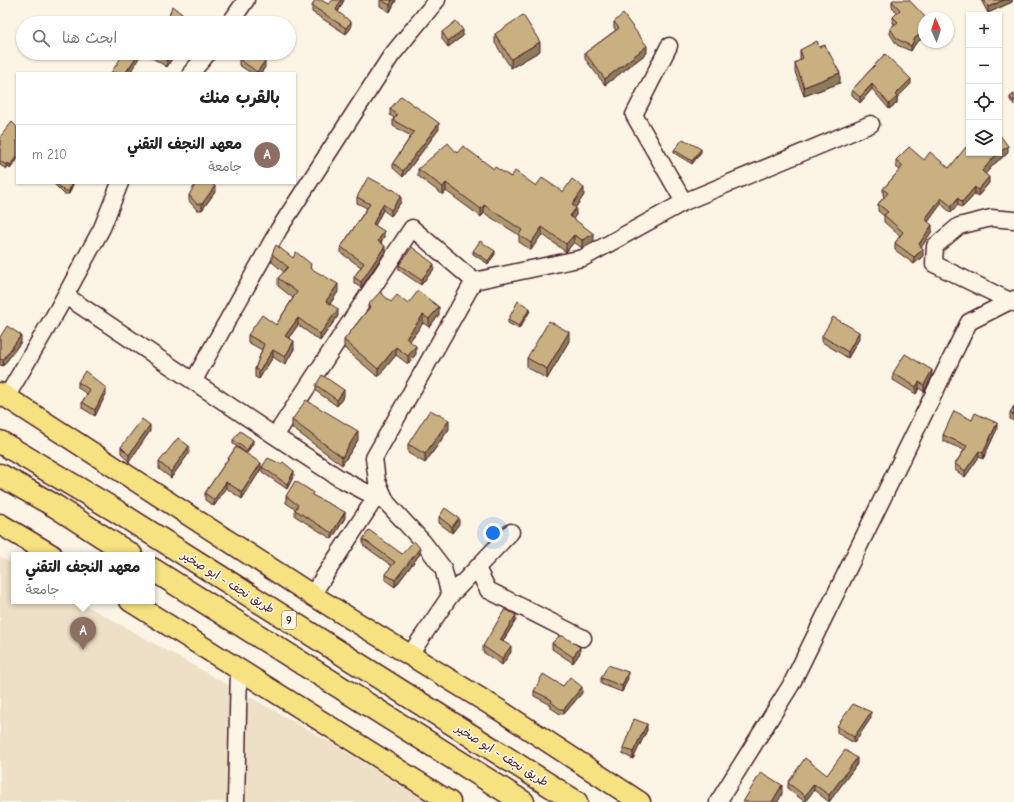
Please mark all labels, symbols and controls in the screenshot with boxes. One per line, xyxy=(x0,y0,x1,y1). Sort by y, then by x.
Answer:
north arrow xyxy=(918,12,954,48)
map controls xyxy=(966,12,1002,156)
button: + xyxy=(966,12,1002,48)
search box xyxy=(16,16,296,60)
icon: search xyxy=(30,27,52,49)
text: ابحث هنا xyxy=(62,29,117,47)
button: − xyxy=(966,48,1002,84)
button: locate xyxy=(966,84,1002,120)
text: بالقرب منك xyxy=(199,88,280,107)
button: layers xyxy=(966,120,1002,156)
text: معهد النجف التقني xyxy=(127,135,242,153)
text: 210 m xyxy=(32,147,67,162)
text: A xyxy=(263,147,271,162)
text: جامعة xyxy=(208,159,242,174)
your location xyxy=(483,523,503,543)
street label: طريق نجف - ابو صخير xyxy=(178,547,277,617)
popup xyxy=(11,552,155,604)
text: معهد النجف التقني xyxy=(26,558,140,576)
text: جامعة xyxy=(26,582,59,597)
road number: 9 xyxy=(282,611,296,629)
pin: A xyxy=(70,617,96,650)
street label: طريق نجف - ابو صخير xyxy=(452,720,551,790)

